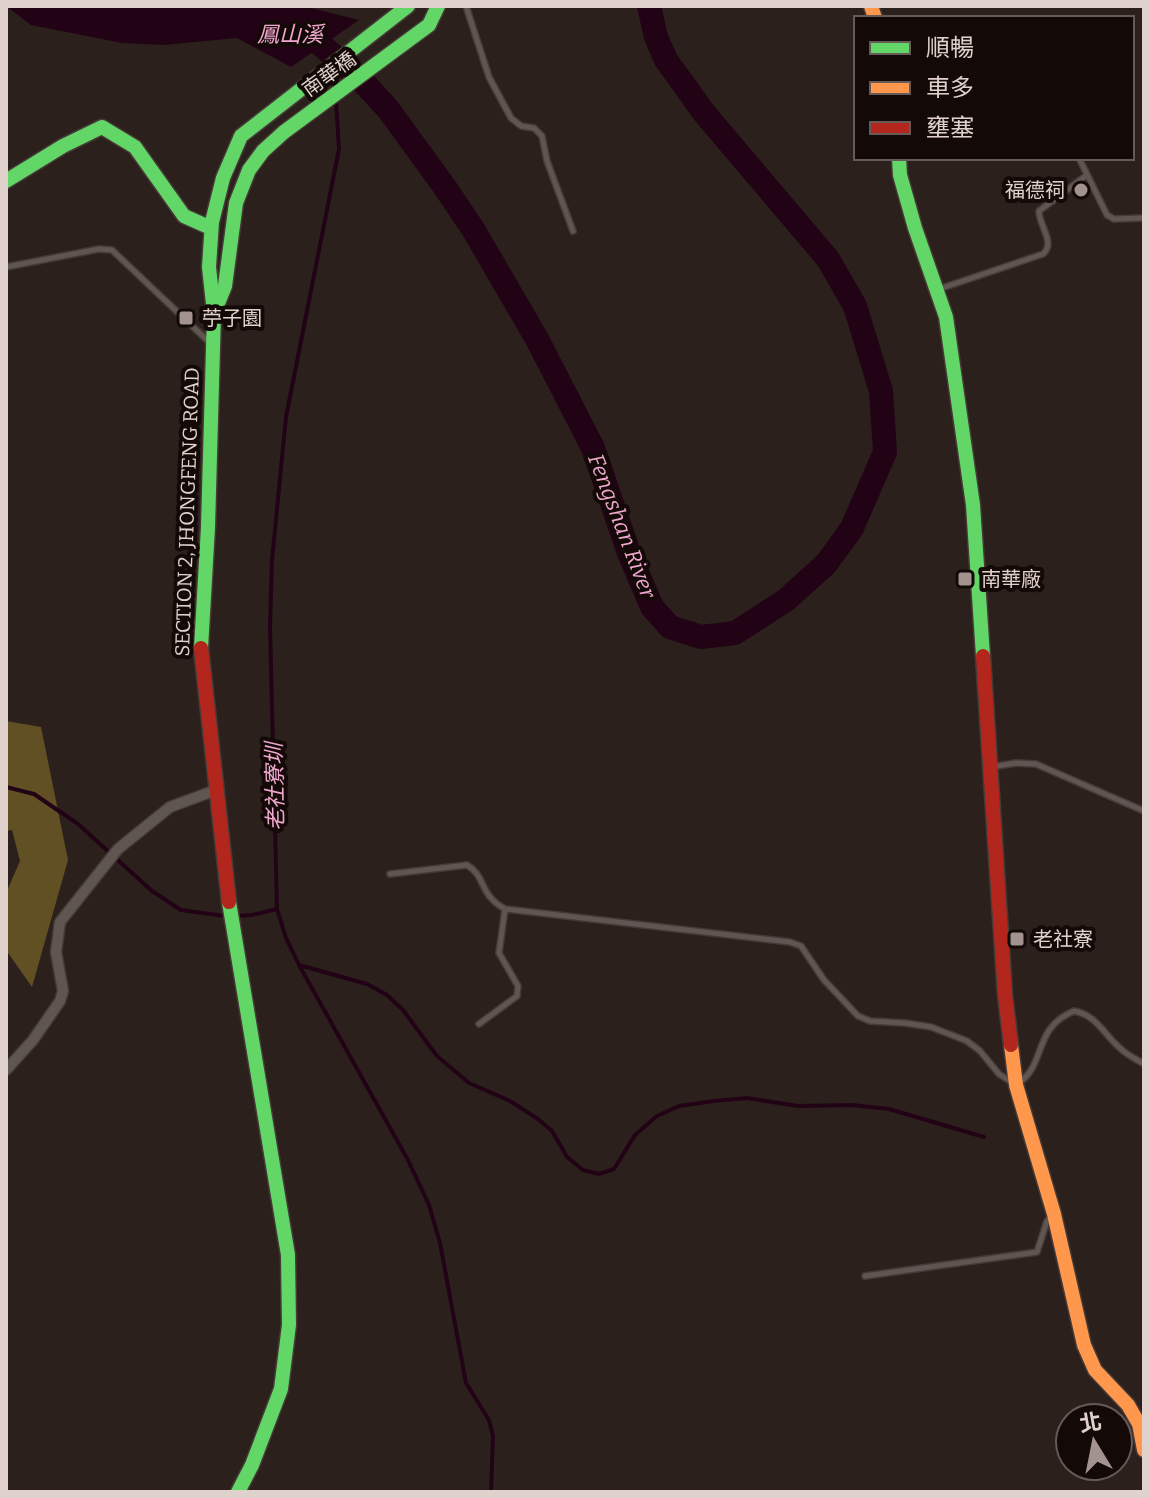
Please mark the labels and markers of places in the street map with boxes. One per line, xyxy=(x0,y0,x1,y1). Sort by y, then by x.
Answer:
place label: 福德祠 xyxy=(1005,178,1065,202)
marker: 福德祠 xyxy=(1072,181,1090,199)
place label: 苧子園 xyxy=(202,306,262,330)
marker: 苧子園 xyxy=(177,309,195,327)
place label: 南華廠 xyxy=(981,567,1041,591)
marker: 南華廠 xyxy=(956,570,974,588)
place label: 老社寮 xyxy=(1033,927,1093,951)
marker: 老社寮 xyxy=(1008,930,1026,948)

